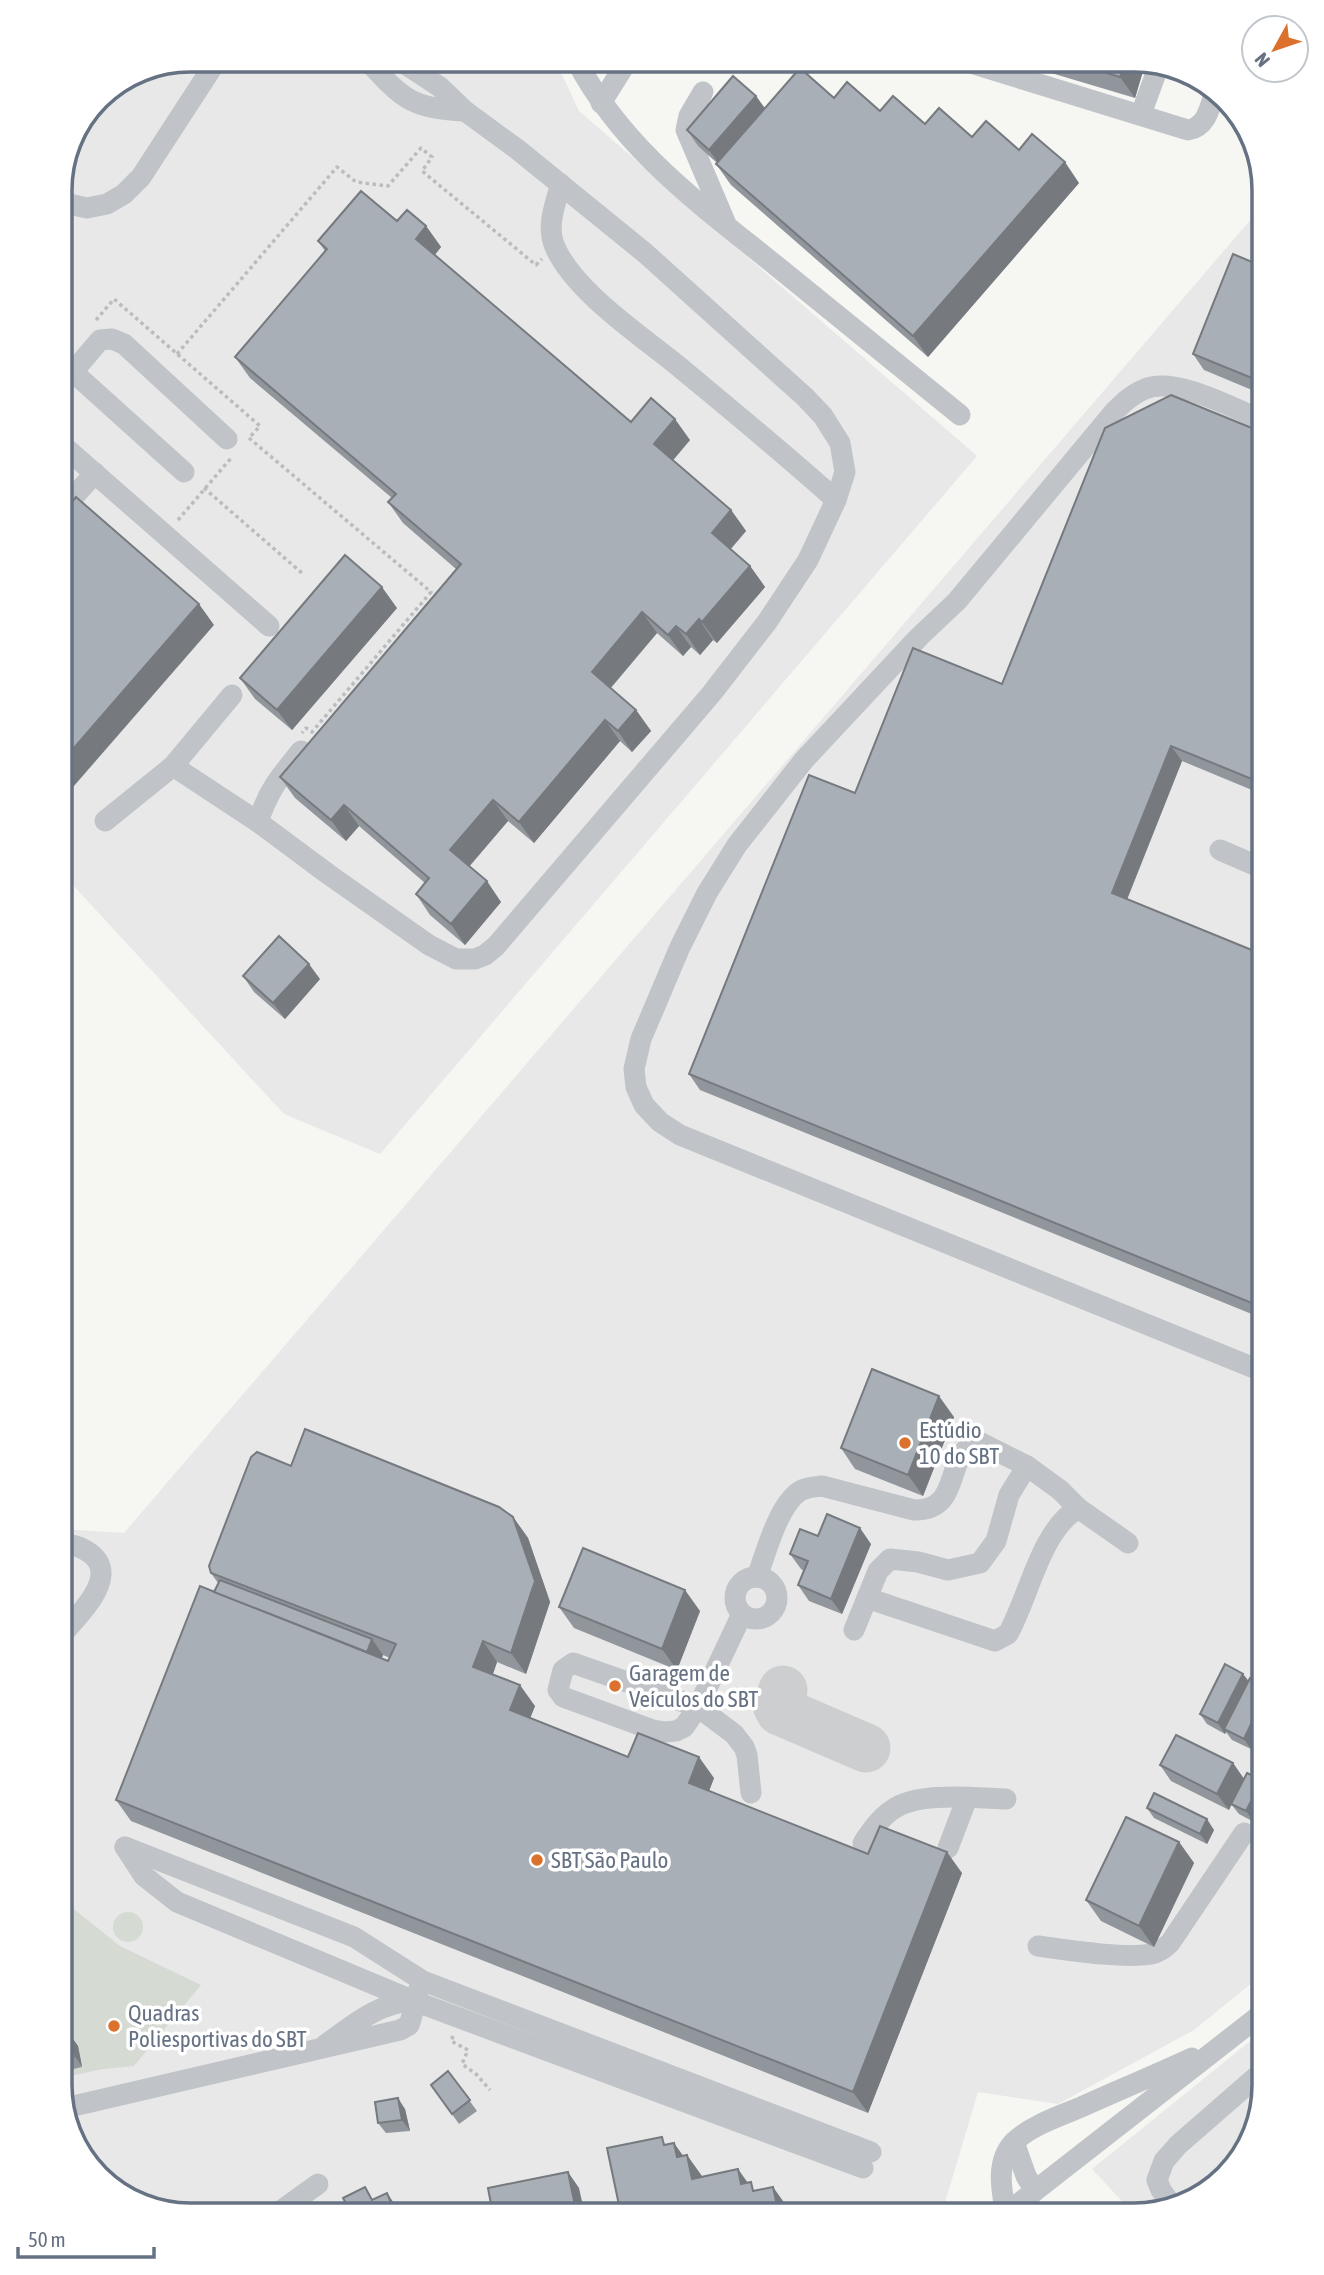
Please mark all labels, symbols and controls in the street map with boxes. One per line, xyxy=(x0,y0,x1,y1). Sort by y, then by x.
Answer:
north arrow xyxy=(1240,14,1310,84)
text: N xyxy=(1250,49,1274,71)
place label: Estúdio 10 do SBT xyxy=(919,1417,999,1469)
marker: Estúdio 10 do SBT xyxy=(897,1435,913,1451)
place label: Garagem de Veículos do SBT xyxy=(629,1660,758,1712)
marker: Garagem de Veículos do SBT xyxy=(607,1678,623,1694)
place label: SBT São Paulo xyxy=(551,1847,668,1873)
marker: SBT São Paulo xyxy=(529,1852,545,1868)
place label: Quadras Poliesportivas do SBT xyxy=(128,2000,307,2052)
marker: Quadras Poliesportivas do SBT xyxy=(106,2018,122,2034)
scale bar xyxy=(18,2216,154,2260)
text: 50 m xyxy=(28,2227,66,2251)

